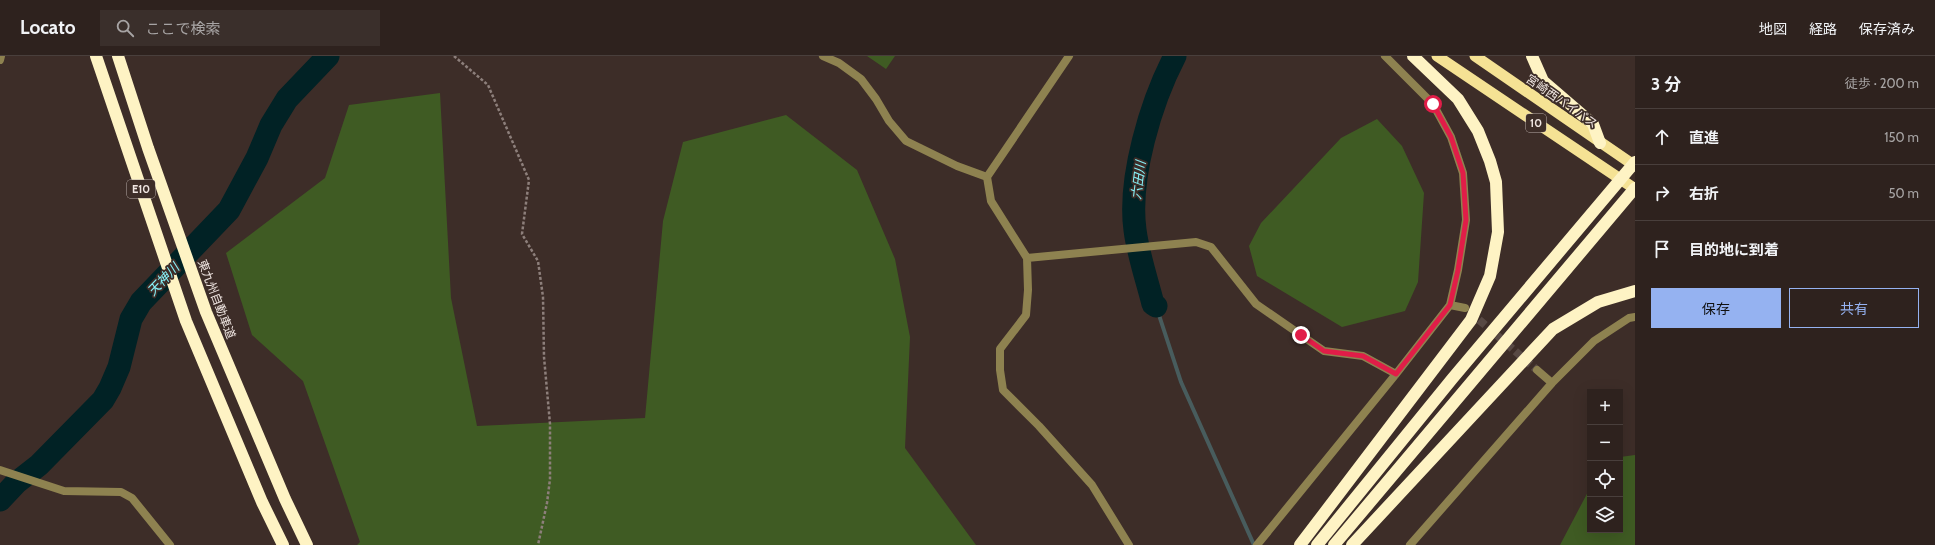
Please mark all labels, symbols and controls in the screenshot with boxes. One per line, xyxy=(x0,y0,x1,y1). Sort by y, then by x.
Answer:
search box xyxy=(100,10,380,46)
text: Locato xyxy=(20,16,76,39)
icon: search xyxy=(114,17,136,39)
text: ここで検索 xyxy=(146,20,221,38)
text: 地図 xyxy=(1759,20,1787,38)
text: 経路 xyxy=(1809,20,1837,38)
text: 保存済み xyxy=(1859,20,1915,38)
street label: 宮崎西バイパス xyxy=(1523,71,1601,131)
text: 3 分 xyxy=(1651,74,1681,94)
text: 徒歩 · 200 m xyxy=(1845,75,1919,91)
route start xyxy=(1424,95,1442,113)
road number: 10 xyxy=(1526,114,1546,132)
icon: ahead xyxy=(1651,126,1673,148)
text: 直進 xyxy=(1689,129,1719,147)
text: 150 m xyxy=(1884,129,1919,145)
water label: 六田川 xyxy=(1128,158,1149,200)
road number: E10 xyxy=(127,180,155,198)
icon: right xyxy=(1651,182,1673,204)
text: 右折 xyxy=(1689,185,1719,203)
text: 50 m xyxy=(1889,185,1919,201)
icon: arrive xyxy=(1651,238,1673,260)
text: 目的地に到着 xyxy=(1689,241,1779,259)
street label: 東九州自動車道 xyxy=(195,257,239,341)
water label: 天神川 xyxy=(144,258,184,299)
button: 保存 xyxy=(1651,288,1781,328)
button: 共有 xyxy=(1789,288,1919,328)
route end xyxy=(1292,326,1310,344)
map controls xyxy=(1587,389,1623,533)
button: + xyxy=(1587,389,1623,425)
button: − xyxy=(1587,425,1623,461)
button: locate xyxy=(1587,461,1623,497)
button: layers xyxy=(1587,497,1623,533)

